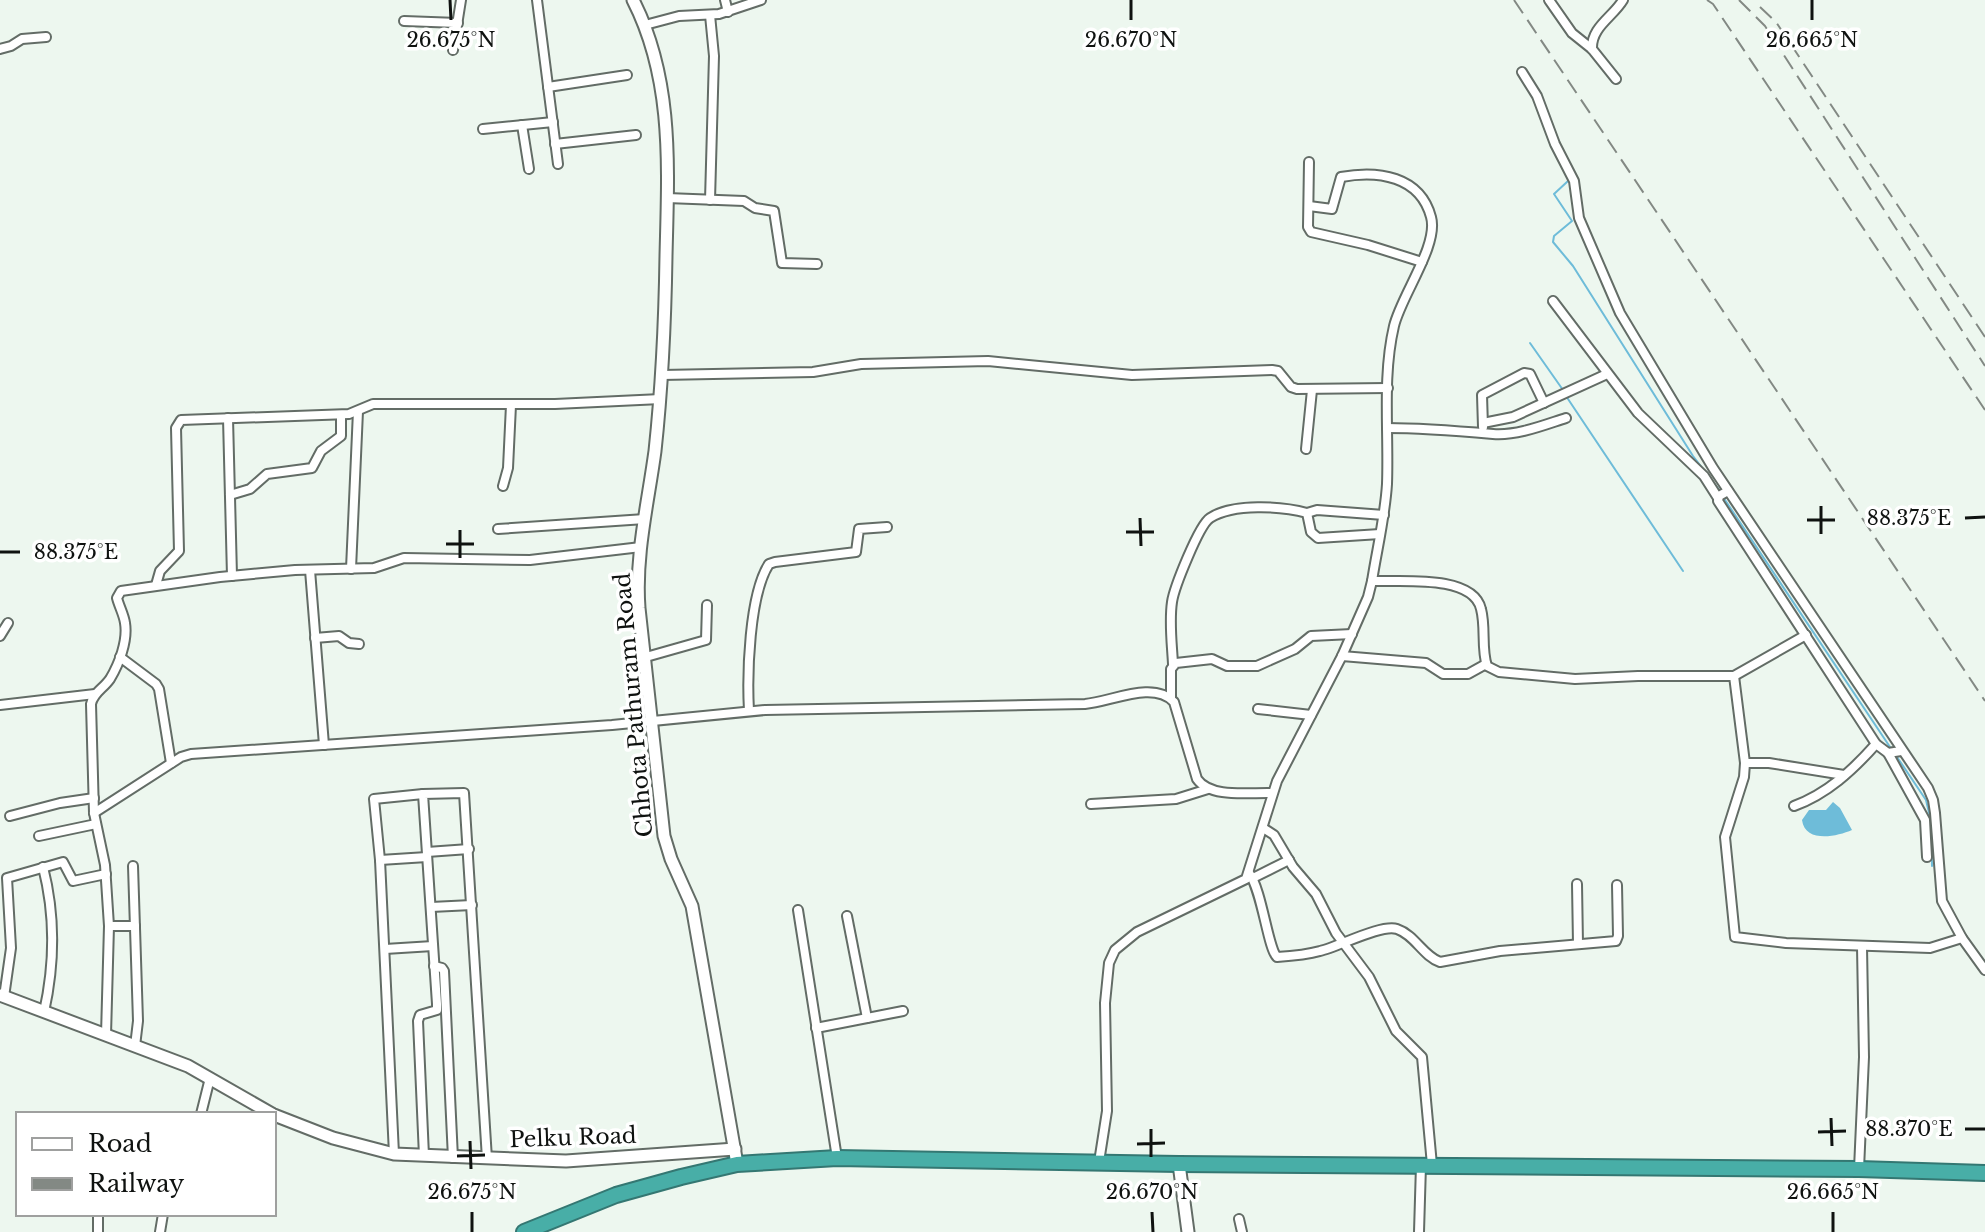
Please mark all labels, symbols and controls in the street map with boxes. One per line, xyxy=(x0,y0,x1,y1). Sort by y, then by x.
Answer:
text: 26.675°N xyxy=(406,28,496,52)
text: 26.670°N xyxy=(1085,28,1177,52)
text: 26.665°N xyxy=(1766,28,1858,52)
text: 88.375°E xyxy=(1867,506,1951,530)
text: 88.375°E xyxy=(34,540,118,564)
street label: Chhota Pathuram Road xyxy=(608,572,659,838)
legend xyxy=(16,1112,276,1216)
text: 88.370°E xyxy=(1865,1117,1953,1141)
street label: Pelku Road xyxy=(509,1122,637,1153)
text: Road xyxy=(88,1129,152,1158)
text: Railway xyxy=(88,1169,185,1198)
text: 26.675°N xyxy=(427,1180,517,1204)
text: 26.670°N xyxy=(1106,1180,1198,1204)
text: 26.665°N xyxy=(1787,1180,1879,1204)

